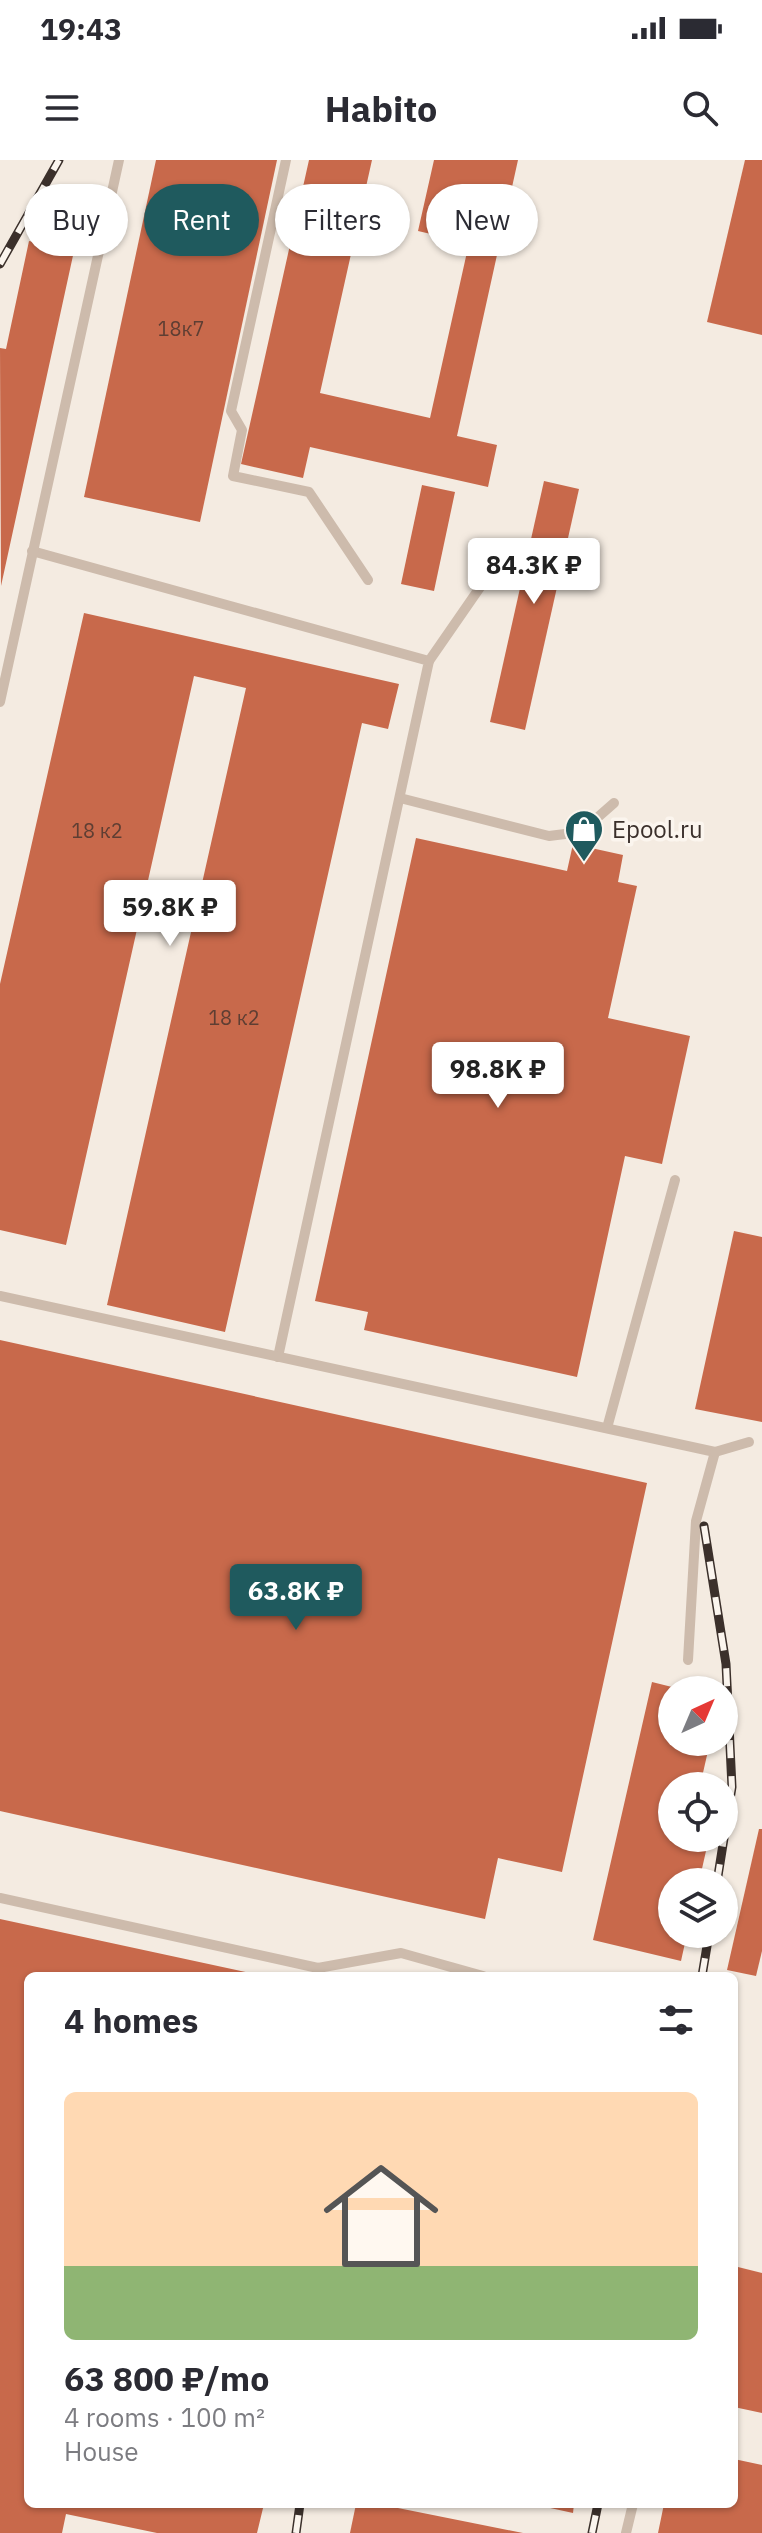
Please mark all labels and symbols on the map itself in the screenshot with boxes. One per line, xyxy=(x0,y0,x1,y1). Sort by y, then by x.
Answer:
house number: 18к7 xyxy=(158,315,205,342)
pin: 84.3K ₽ xyxy=(460,538,608,606)
shop icon: Epool.ru xyxy=(563,808,605,863)
place label: Epool.ru xyxy=(612,813,703,845)
house number: 18 к2 xyxy=(71,817,123,844)
pin: 59.8K ₽ xyxy=(96,880,244,948)
house number: 18 к2 xyxy=(208,1004,260,1031)
pin: 98.8K ₽ xyxy=(424,1042,572,1110)
pin: 63.8K ₽ xyxy=(222,1564,370,1632)
north arrow xyxy=(658,1676,738,1756)

